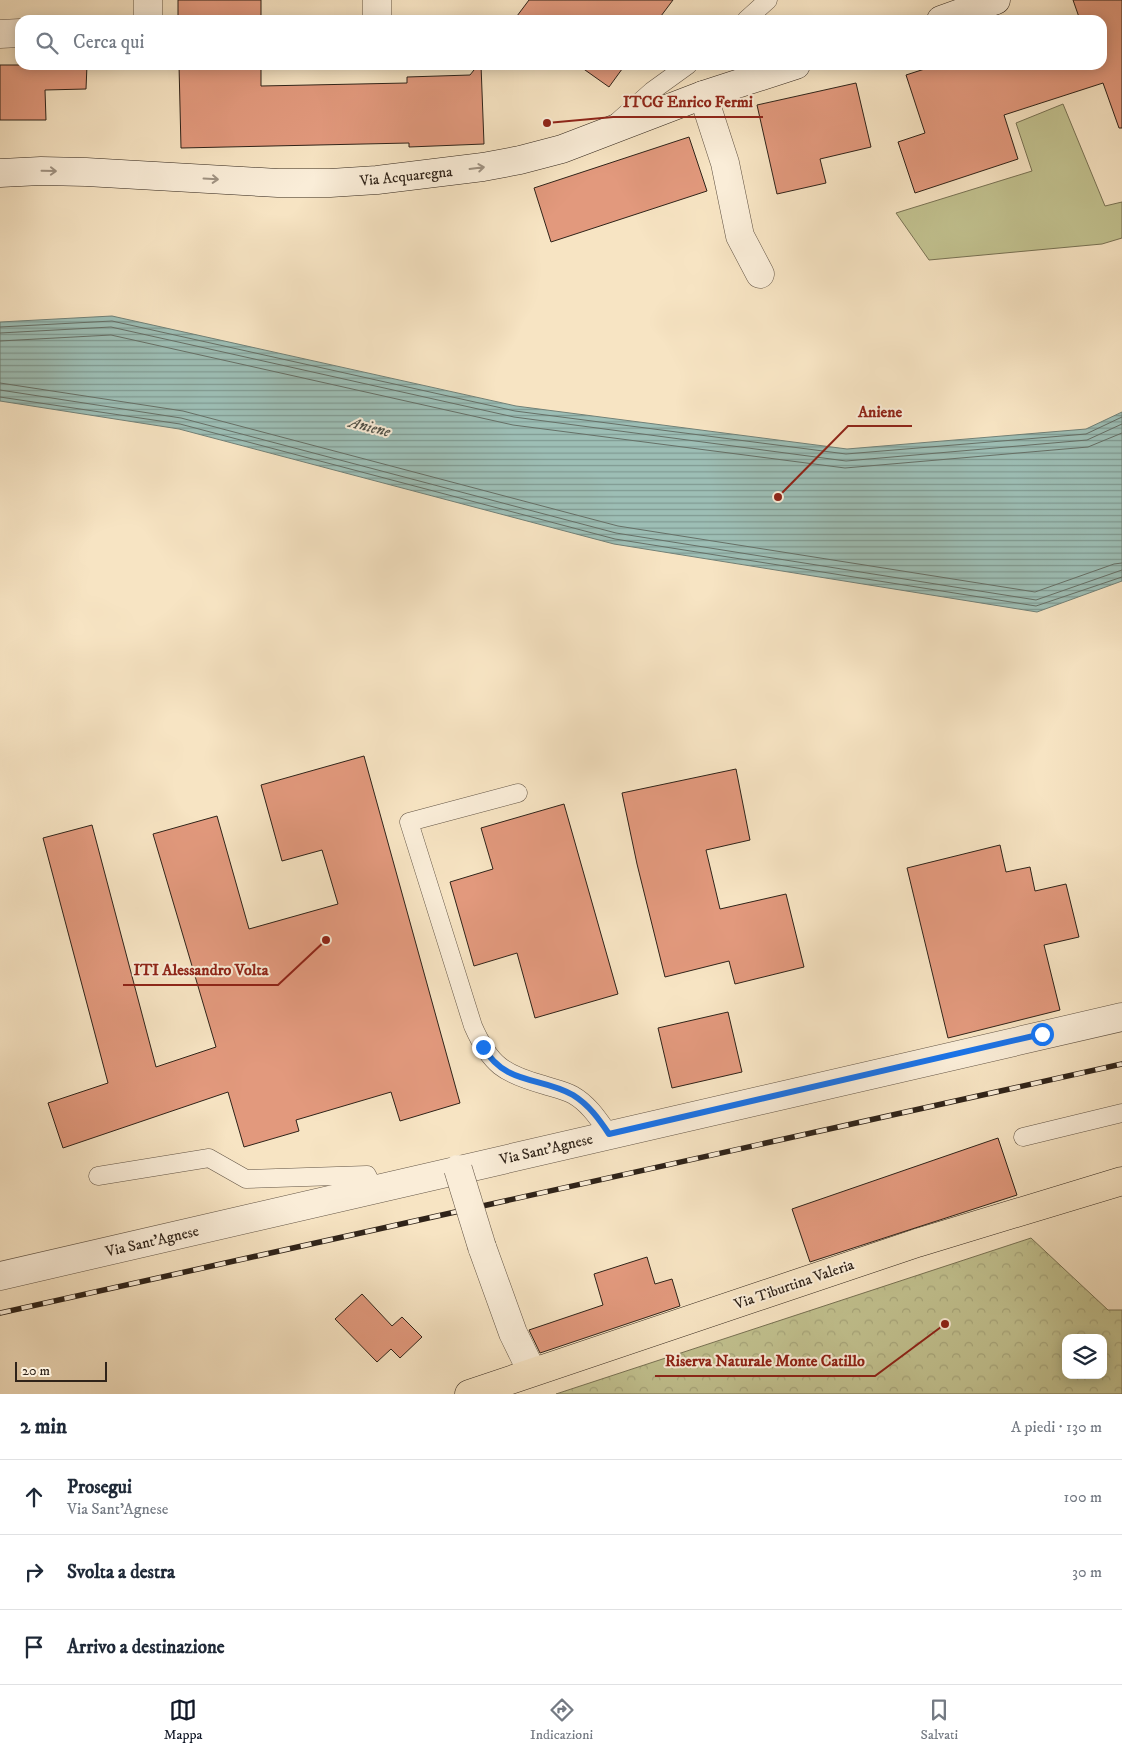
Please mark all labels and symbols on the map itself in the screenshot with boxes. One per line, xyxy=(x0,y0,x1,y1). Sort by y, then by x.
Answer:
callout: ITCG Enrico Fermi xyxy=(613,86,763,117)
text: ITCG Enrico Fermi xyxy=(623,92,753,112)
street label: Via Acquaregna xyxy=(358,162,454,191)
one-way arrow xyxy=(469,162,485,172)
one-way arrow xyxy=(40,167,56,176)
one-way arrow xyxy=(203,175,219,184)
callout: Aniene xyxy=(848,395,912,426)
text: Aniene xyxy=(857,402,902,422)
water label: Aniene xyxy=(345,412,393,442)
callout: ITI Alessandro Volta xyxy=(123,954,278,985)
text: ITI Alessandro Volta xyxy=(134,960,270,980)
route start xyxy=(1031,1023,1054,1046)
route end xyxy=(472,1036,495,1059)
street label: Via Sant'Agnese xyxy=(497,1130,595,1170)
street label: Via Sant'Agnese xyxy=(103,1222,201,1262)
street label: Via Tiburtina Valeria xyxy=(731,1255,857,1314)
callout: Riserva Naturale Monte Catillo xyxy=(655,1345,875,1376)
text: Riserva Naturale Monte Catillo xyxy=(665,1351,865,1371)
scale bar xyxy=(15,1359,108,1382)

